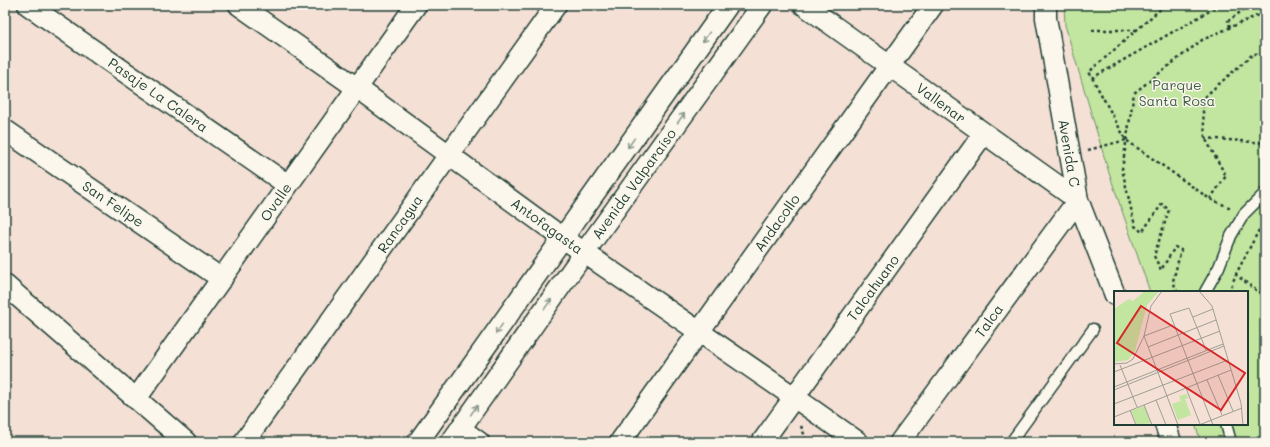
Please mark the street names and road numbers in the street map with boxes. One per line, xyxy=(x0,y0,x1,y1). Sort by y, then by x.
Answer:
street label: Pasaje La Calera xyxy=(105,53,212,136)
street label: Vallenar xyxy=(913,78,970,127)
street label: Avenida C xyxy=(1054,118,1085,188)
street label: Avenida Valparaíso xyxy=(587,125,680,243)
street label: San Felipe xyxy=(79,176,148,231)
street label: Ovalle xyxy=(255,179,296,225)
street label: Andacollo xyxy=(749,190,804,255)
street label: Rancagua xyxy=(373,191,427,257)
street label: Antofagasta xyxy=(507,193,587,258)
street label: Talcahuano xyxy=(842,251,903,325)
street label: Talca xyxy=(970,300,1007,341)

